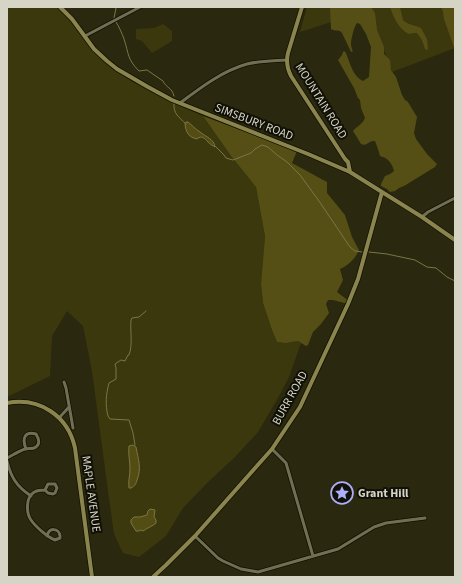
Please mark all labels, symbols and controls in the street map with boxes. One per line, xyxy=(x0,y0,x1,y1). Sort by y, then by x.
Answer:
street label: MOUNTAIN ROAD xyxy=(291,60,351,142)
street label: SIMSBURY ROAD xyxy=(212,99,296,145)
street label: BURR ROAD xyxy=(268,368,312,428)
street label: MAPLE AVENUE xyxy=(77,455,105,533)
place icon: Grant Hill xyxy=(329,480,355,506)
place label: Grant Hill xyxy=(358,485,409,502)

